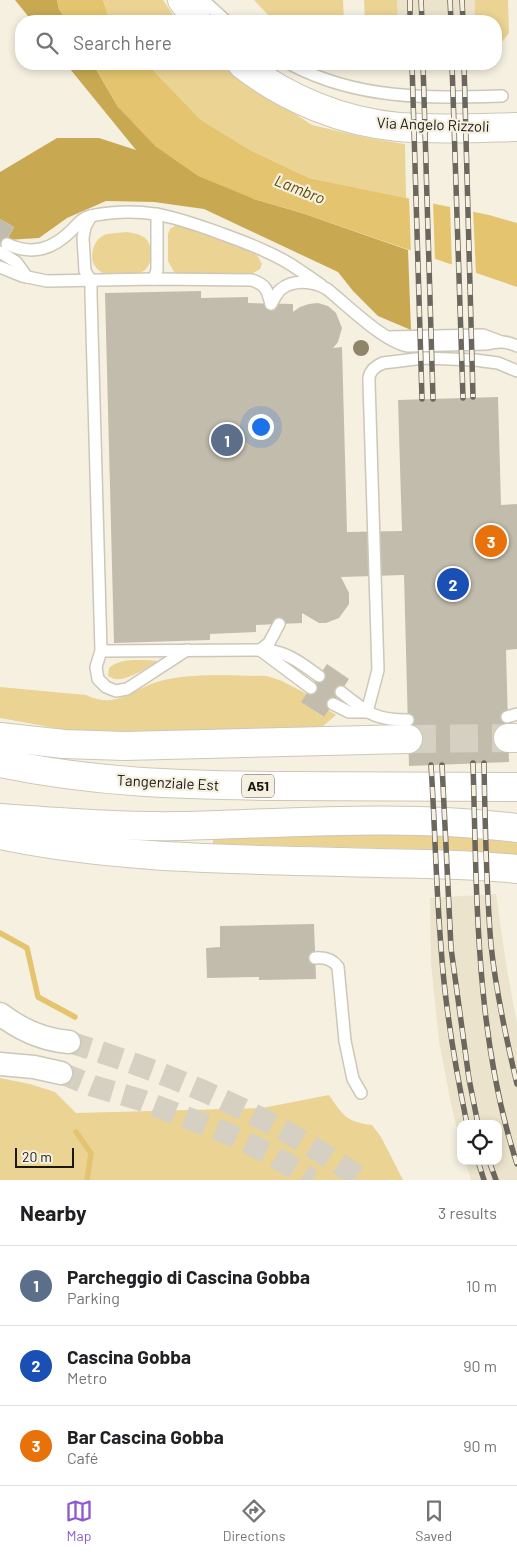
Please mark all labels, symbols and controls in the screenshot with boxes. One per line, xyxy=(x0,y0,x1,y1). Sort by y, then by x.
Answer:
search box xyxy=(15,15,502,70)
icon: search xyxy=(33,29,61,57)
text: Search here xyxy=(73,31,172,54)
street label: Via Angelo Rizzoli xyxy=(376,113,490,135)
water label: Lambro xyxy=(272,170,328,207)
your location xyxy=(248,414,274,440)
pin: 1 xyxy=(211,421,243,459)
pin: 3 xyxy=(475,522,507,560)
pin: 2 xyxy=(437,565,469,603)
street label: Tangenziale Est xyxy=(116,770,220,794)
road number: A51 xyxy=(242,774,274,798)
map controls xyxy=(457,1120,502,1165)
button: locate xyxy=(457,1120,502,1165)
scale bar xyxy=(15,1145,74,1168)
text: 20 m xyxy=(22,1148,52,1165)
text: Nearby xyxy=(20,1200,86,1225)
text: 3 results xyxy=(438,1203,497,1222)
text: Parcheggio di Cascina Gobba xyxy=(67,1265,310,1288)
text: 1 xyxy=(33,1276,39,1295)
text: 10 m xyxy=(466,1276,497,1295)
text: Parking xyxy=(67,1288,120,1307)
text: Cascina Gobba xyxy=(67,1345,191,1368)
text: 2 xyxy=(32,1356,40,1375)
text: 90 m xyxy=(463,1356,497,1375)
text: Metro xyxy=(67,1368,107,1387)
text: Bar Cascina Gobba xyxy=(67,1425,224,1448)
text: 3 xyxy=(32,1436,40,1455)
text: 90 m xyxy=(463,1436,497,1455)
text: Café xyxy=(67,1448,98,1467)
tab: Map xyxy=(65,1497,93,1544)
tab: Directions xyxy=(223,1497,285,1544)
tab: Saved xyxy=(415,1497,452,1544)

